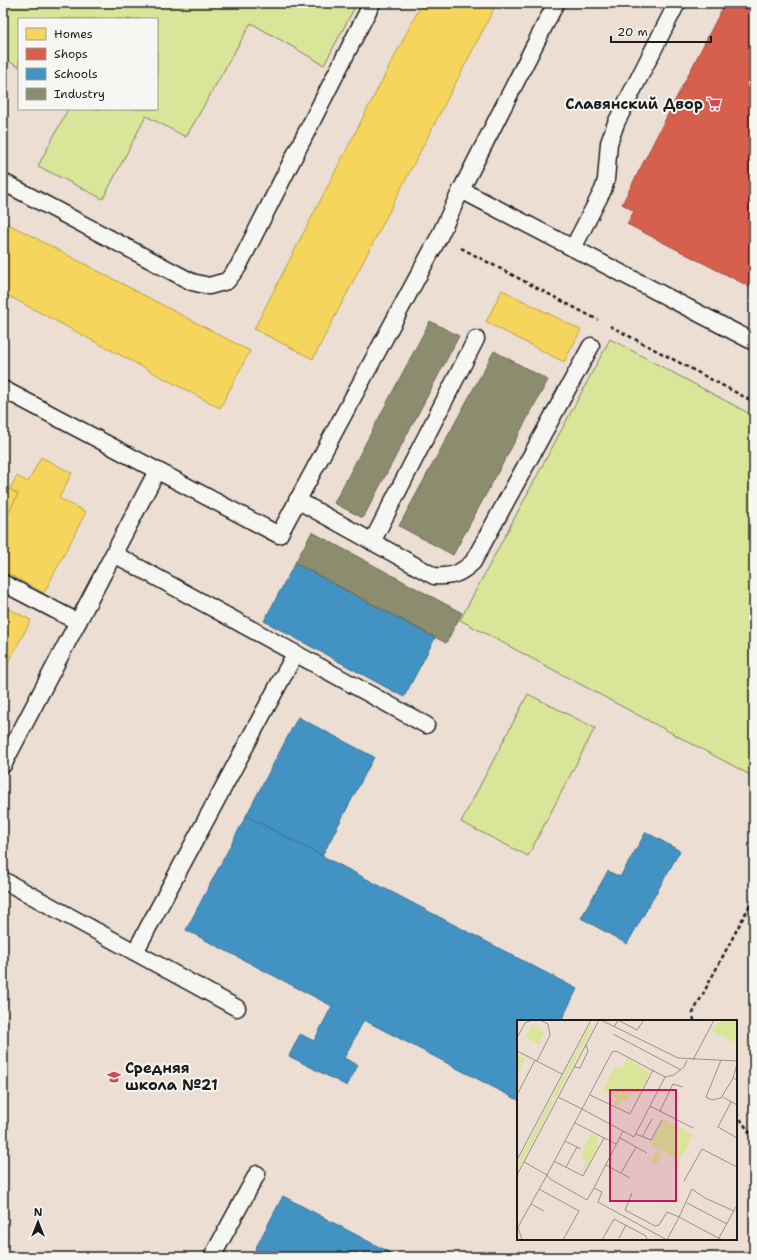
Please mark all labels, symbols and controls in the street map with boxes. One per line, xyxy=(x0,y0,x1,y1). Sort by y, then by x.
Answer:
legend xyxy=(18,18,158,110)
scale bar xyxy=(611,18,711,44)
text: 20 m xyxy=(617,24,648,40)
text: Homes xyxy=(54,26,93,42)
text: Shops xyxy=(54,46,88,62)
text: Schools xyxy=(54,66,98,82)
text: Industry xyxy=(54,86,105,102)
place label: Славянский Двор xyxy=(565,94,703,114)
supermarket icon: Славянский Двор xyxy=(706,96,722,112)
inset map xyxy=(517,1020,737,1240)
place label: Средняя школа №21 xyxy=(125,1058,218,1095)
school or university icon: Средняя школа №21 xyxy=(106,1069,122,1085)
north arrow xyxy=(18,1202,58,1242)
text: N xyxy=(34,1205,43,1220)

